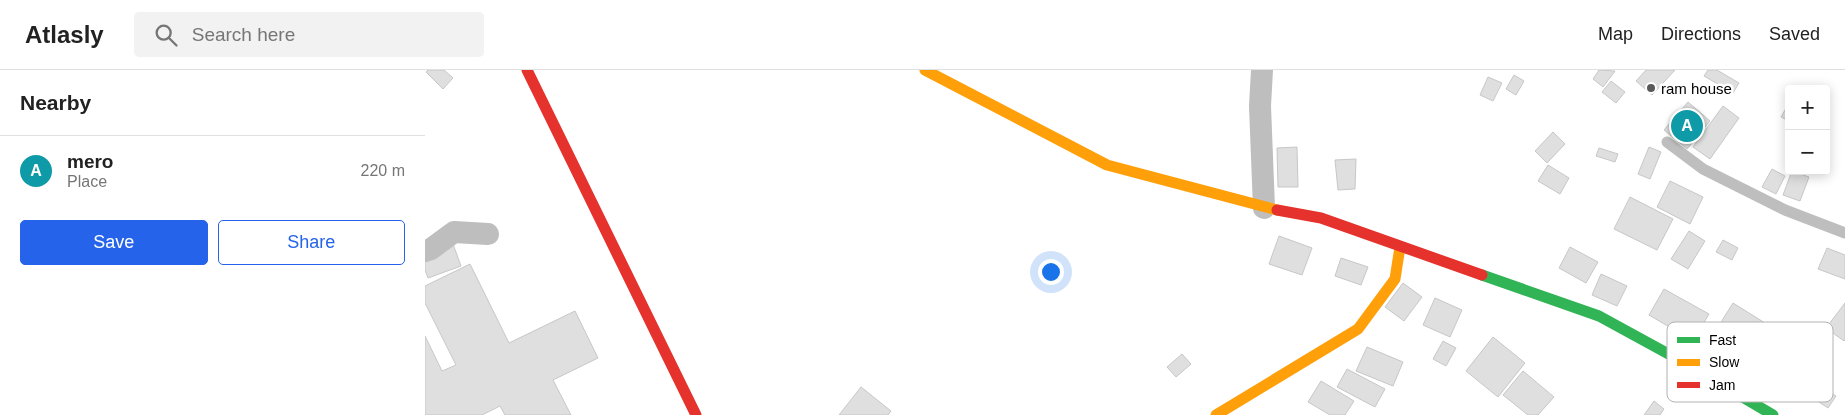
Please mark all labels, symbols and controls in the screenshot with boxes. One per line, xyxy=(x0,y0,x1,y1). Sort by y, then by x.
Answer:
search box xyxy=(134,12,484,57)
text: Atlasly xyxy=(25,21,104,48)
icon: search xyxy=(152,21,180,49)
text: Search here xyxy=(192,24,295,45)
text: Map xyxy=(1598,24,1633,44)
text: Directions xyxy=(1661,24,1741,44)
text: Saved xyxy=(1769,24,1820,44)
place label: ram house xyxy=(1661,80,1732,97)
marker: ram house xyxy=(1645,82,1657,94)
map controls xyxy=(1785,85,1830,175)
button: + xyxy=(1785,85,1830,130)
text: Nearby xyxy=(20,91,91,114)
pin: A xyxy=(1671,107,1703,145)
button: − xyxy=(1785,130,1830,175)
text: mero xyxy=(67,151,113,172)
text: A xyxy=(30,162,42,179)
text: 220 m xyxy=(361,162,405,179)
text: Place xyxy=(67,173,107,190)
button: Save xyxy=(20,220,208,265)
button: Share xyxy=(218,220,405,265)
your location xyxy=(1038,259,1064,285)
legend xyxy=(1667,322,1833,402)
text: Fast xyxy=(1709,332,1736,348)
text: Slow xyxy=(1709,354,1740,370)
text: Jam xyxy=(1709,377,1735,393)

